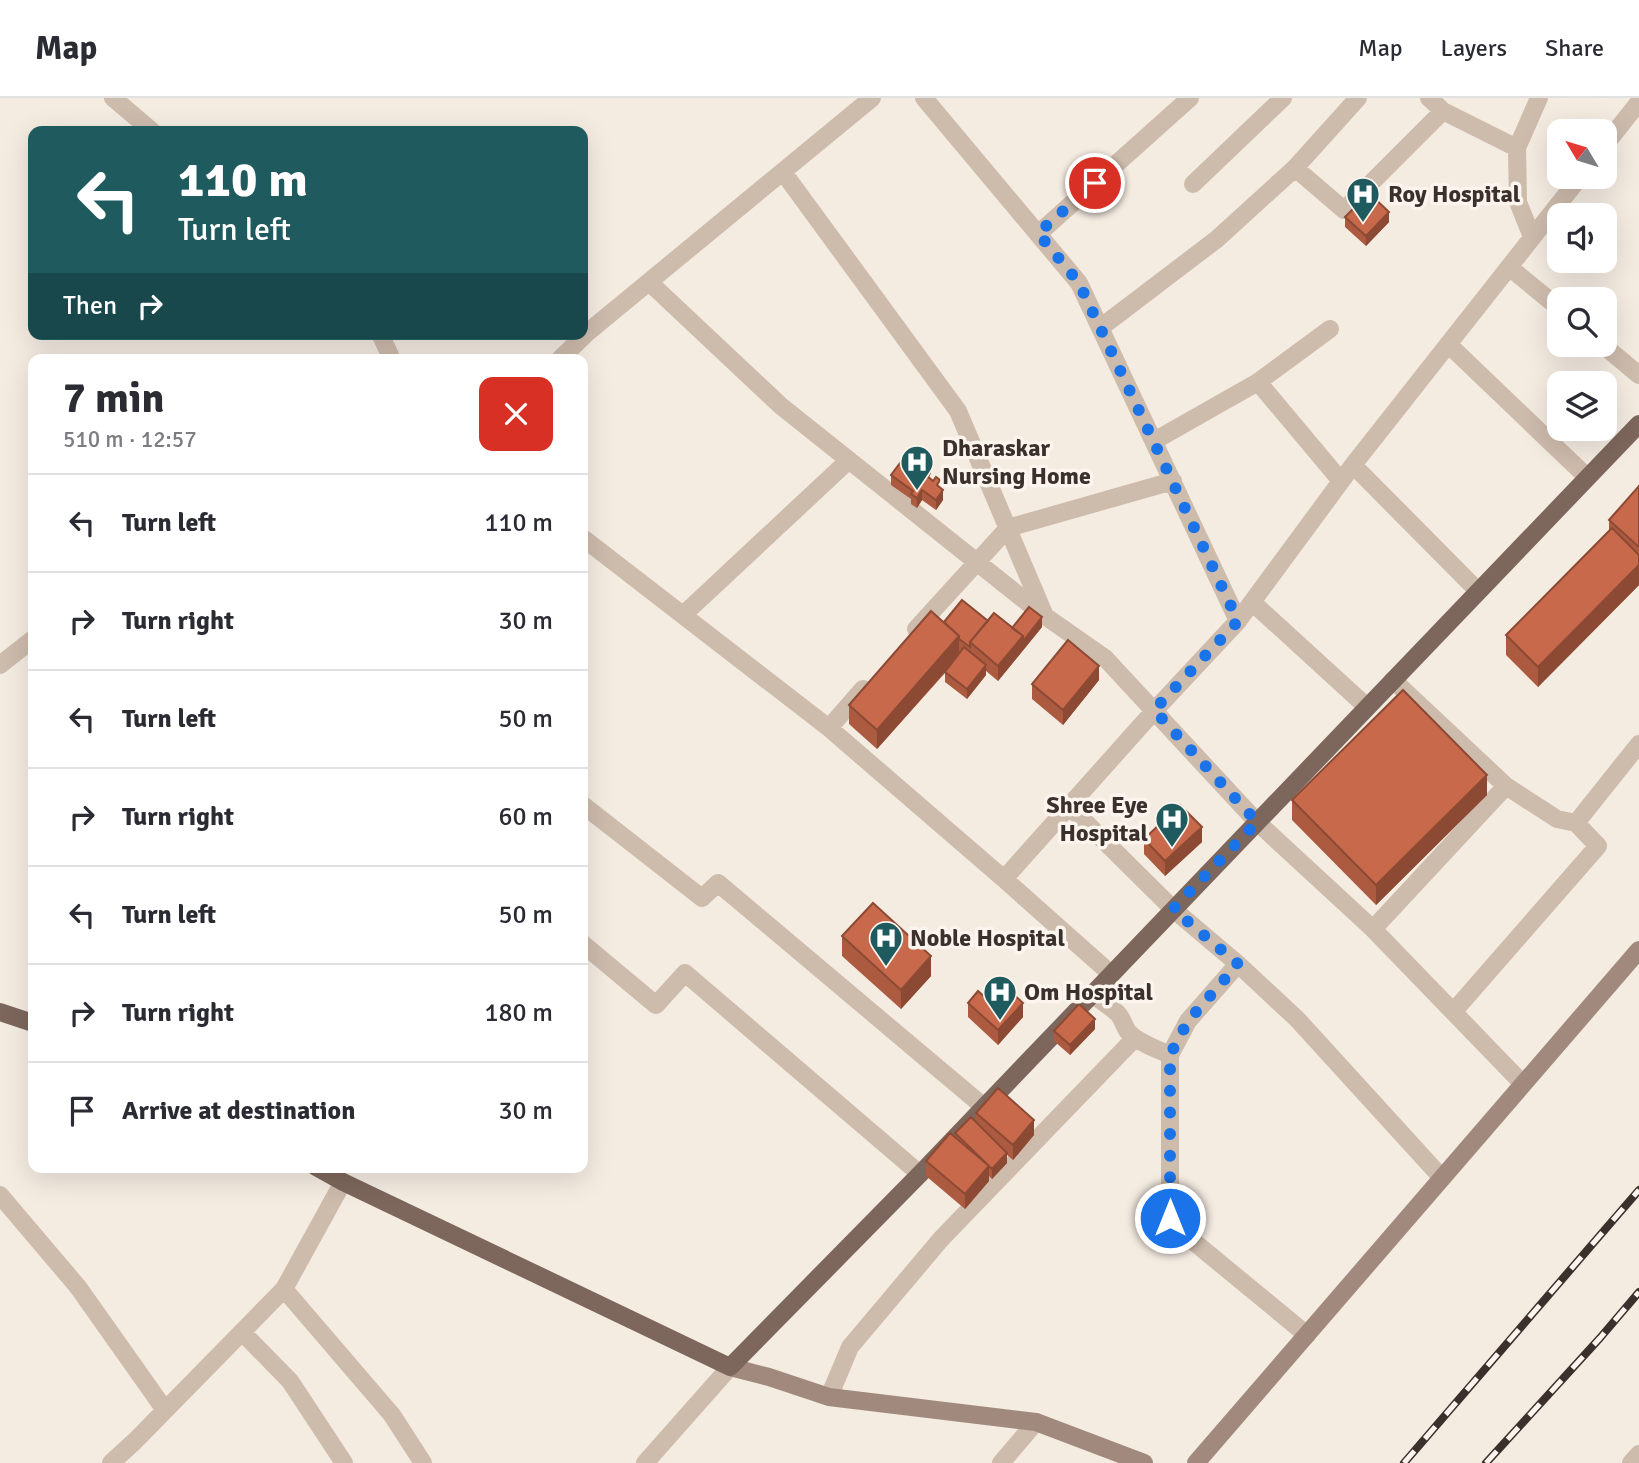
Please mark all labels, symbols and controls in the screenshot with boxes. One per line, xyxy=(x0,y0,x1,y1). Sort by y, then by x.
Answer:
text: Map xyxy=(35,28,97,69)
text: Map xyxy=(1358,33,1403,63)
text: Layers xyxy=(1441,33,1507,63)
text: Share xyxy=(1545,33,1604,63)
north arrow xyxy=(1547,119,1617,189)
map controls xyxy=(1547,119,1617,441)
text: 110 m xyxy=(178,150,308,210)
pin xyxy=(1065,153,1125,213)
icon: left xyxy=(63,154,154,245)
icon: arrive xyxy=(1076,164,1114,202)
hospital icon: Roy Hospital xyxy=(1344,175,1382,224)
place label: Roy Hospital xyxy=(1388,179,1521,209)
button: sound xyxy=(1547,203,1617,273)
text: Turn left xyxy=(178,210,291,249)
icon: right xyxy=(131,287,169,325)
button: search xyxy=(1547,287,1617,357)
text: Then xyxy=(63,290,117,322)
button: layers xyxy=(1547,371,1617,441)
text: 7 min xyxy=(63,373,164,424)
button: close xyxy=(479,377,553,451)
text: 510 m · 12:57 xyxy=(63,425,197,454)
place label: Dharaskar Nursing Home xyxy=(942,433,1091,491)
hospital icon: Dharaskar Nursing Home xyxy=(898,443,936,492)
icon: left xyxy=(63,504,101,542)
text: Turn left xyxy=(122,507,216,539)
text: 110 m xyxy=(484,507,553,539)
icon: right xyxy=(63,602,101,640)
text: Turn right xyxy=(122,605,234,637)
text: 30 m xyxy=(498,605,553,637)
icon: left xyxy=(63,700,101,738)
text: Turn left xyxy=(122,703,216,735)
text: 50 m xyxy=(498,703,553,735)
place label: Shree Eye Hospital xyxy=(1046,790,1148,848)
icon: right xyxy=(63,798,101,836)
hospital icon: Shree Eye Hospital xyxy=(1153,800,1191,849)
text: Turn right xyxy=(122,801,234,833)
text: 60 m xyxy=(498,801,553,833)
icon: left xyxy=(63,896,101,934)
text: Turn left xyxy=(122,899,216,931)
text: 50 m xyxy=(498,899,553,931)
hospital icon: Noble Hospital xyxy=(867,919,905,968)
place label: Noble Hospital xyxy=(910,923,1065,953)
hospital icon: Om Hospital xyxy=(981,973,1019,1022)
place label: Om Hospital xyxy=(1024,977,1154,1007)
icon: right xyxy=(63,994,101,1032)
text: Turn right xyxy=(122,997,234,1029)
text: 180 m xyxy=(484,997,553,1029)
icon: arrive xyxy=(63,1092,101,1130)
text: Arrive at destination xyxy=(122,1095,355,1127)
text: 30 m xyxy=(498,1095,553,1127)
position arrow xyxy=(1133,1181,1207,1255)

